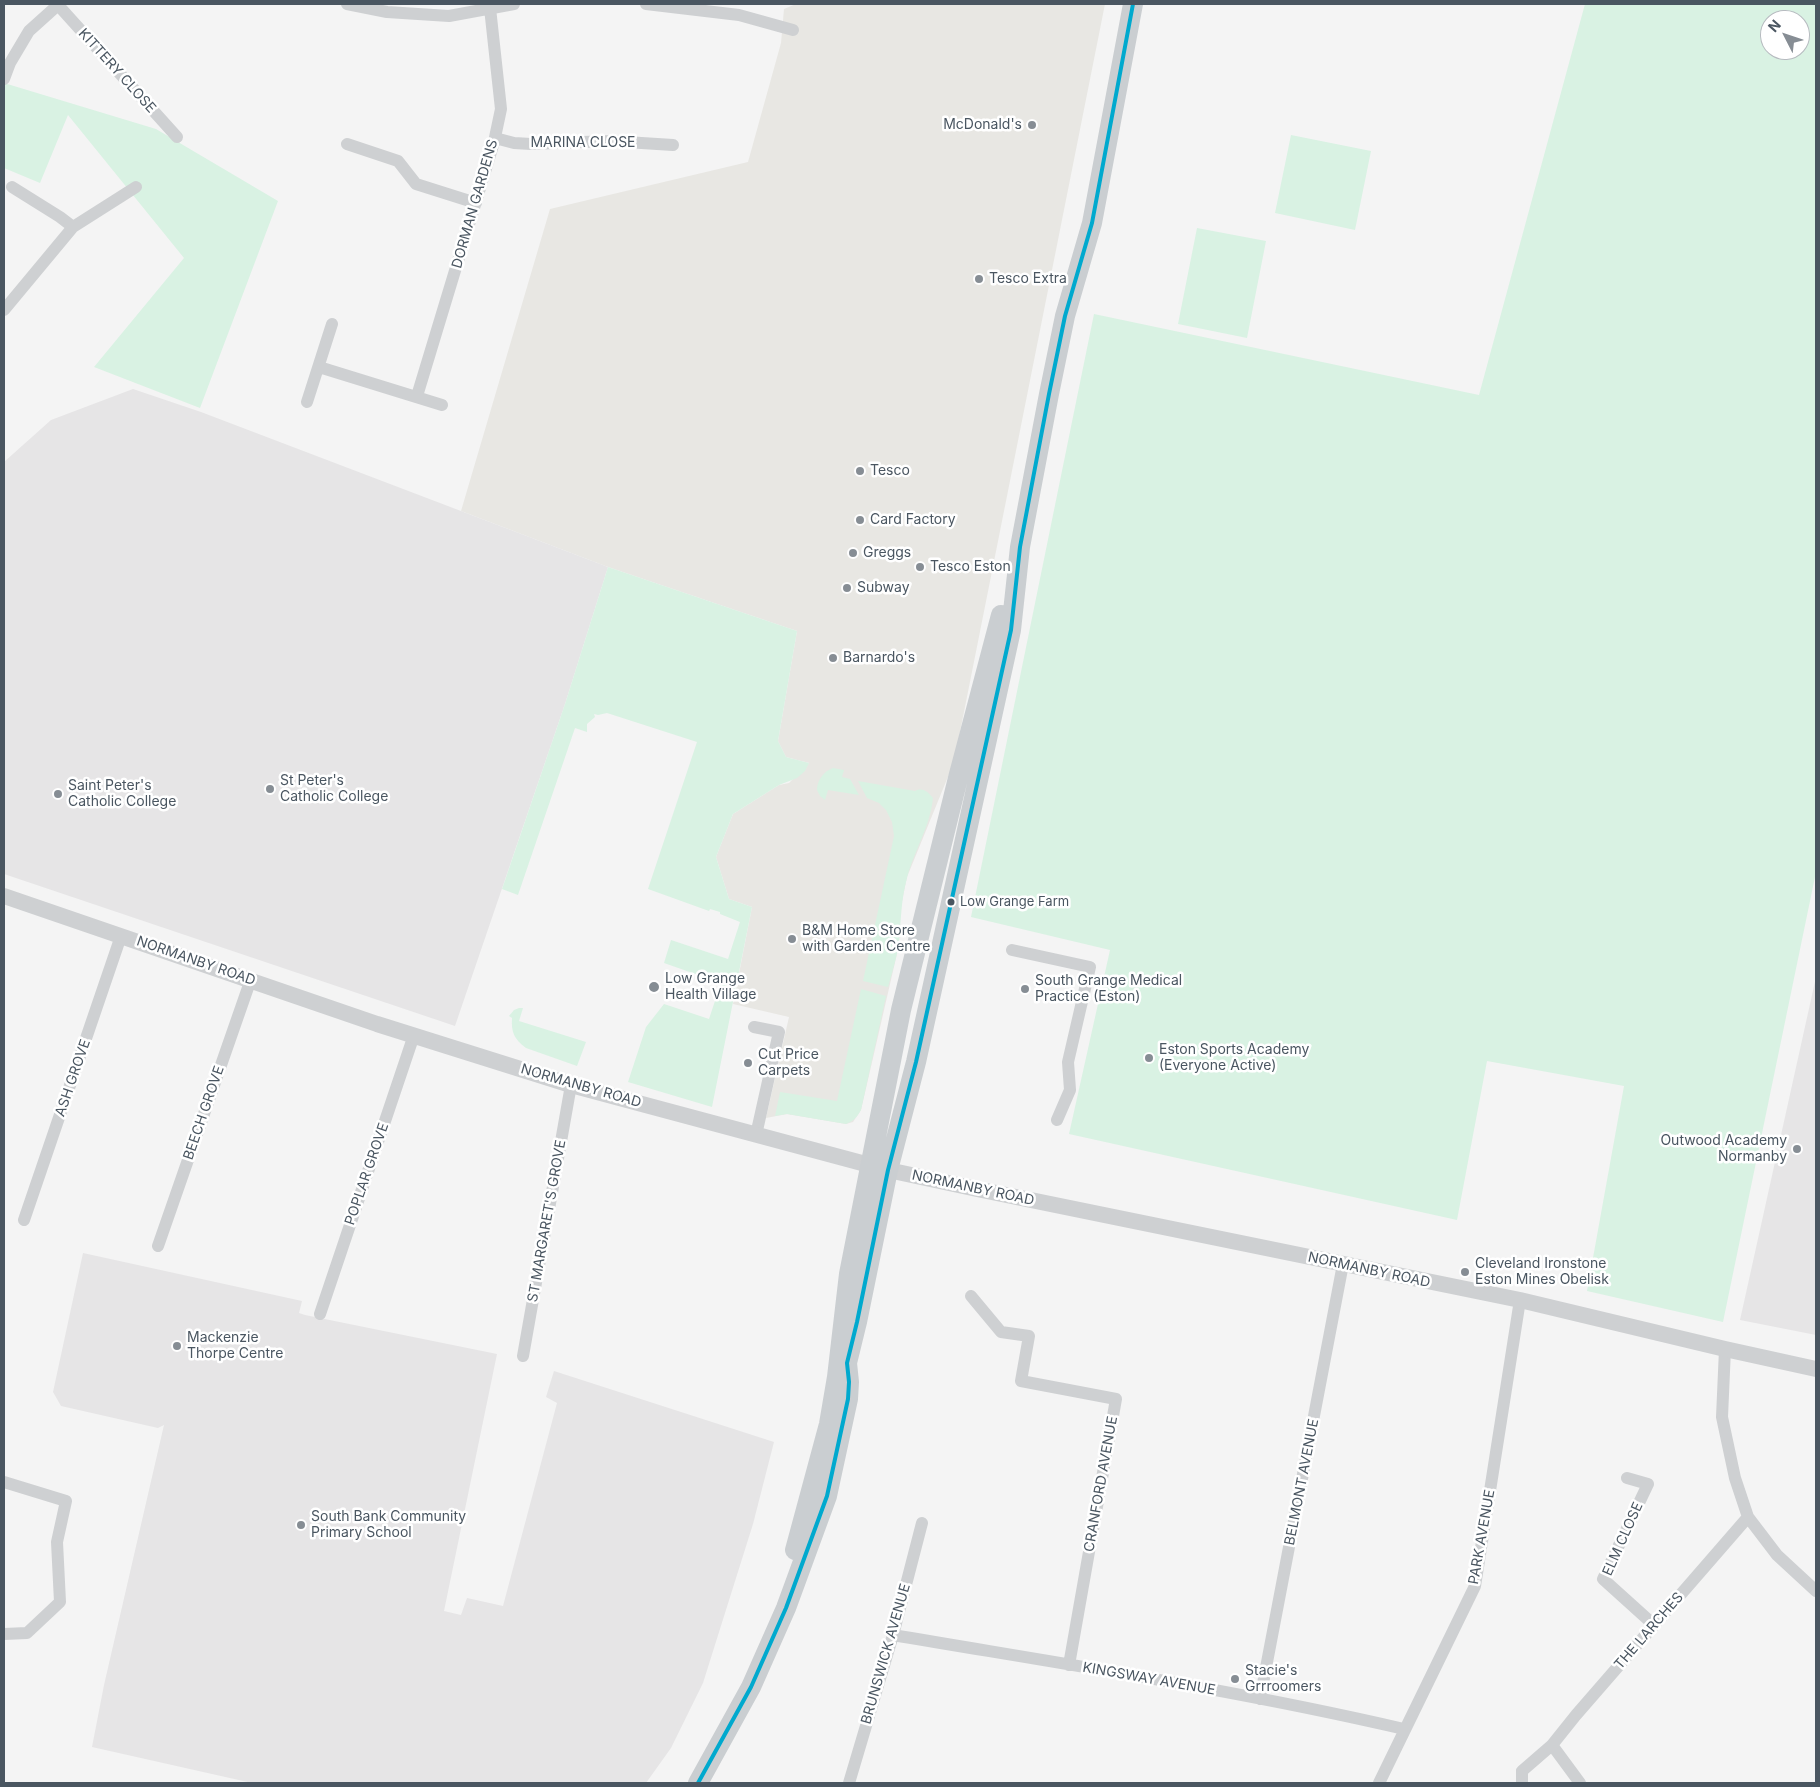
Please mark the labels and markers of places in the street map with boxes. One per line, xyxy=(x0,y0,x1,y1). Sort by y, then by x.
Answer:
place label: McDonald's xyxy=(943,117,1022,133)
marker: McDonald's xyxy=(1026,119,1038,131)
place label: Tesco Extra xyxy=(989,271,1067,287)
marker: Tesco Extra xyxy=(973,273,985,285)
place label: Tesco xyxy=(870,463,910,479)
marker: Tesco xyxy=(854,465,866,477)
place label: Card Factory xyxy=(870,512,956,528)
marker: Card Factory xyxy=(854,514,866,526)
place label: Greggs xyxy=(863,545,911,561)
marker: Greggs xyxy=(847,547,859,559)
place label: Tesco Eston xyxy=(930,559,1011,575)
marker: Tesco Eston xyxy=(914,561,926,573)
place label: Subway xyxy=(857,580,910,596)
marker: Subway xyxy=(841,582,853,594)
place label: Barnardo's xyxy=(843,650,915,666)
marker: Barnardo's xyxy=(827,652,839,664)
place label: St Peter's Catholic College xyxy=(280,773,388,806)
place label: Saint Peter's Catholic College xyxy=(68,778,176,810)
marker: St Peter's Catholic College xyxy=(264,783,276,795)
marker: Saint Peter's Catholic College xyxy=(52,788,64,800)
place label: Low Grange Farm xyxy=(960,894,1069,910)
marker: Low Grange Farm xyxy=(946,897,956,907)
place label: B&M Home Store with Garden Centre xyxy=(802,923,930,956)
marker: B&M Home Store with Garden Centre xyxy=(786,933,798,945)
place label: Low Grange Health Village xyxy=(665,971,756,1004)
place label: South Grange Medical Practice (Eston) xyxy=(1035,973,1182,1006)
marker: Low Grange Health Village xyxy=(647,980,661,994)
marker: South Grange Medical Practice (Eston) xyxy=(1019,983,1031,995)
place label: Eston Sports Academy (Everyone Active) xyxy=(1159,1042,1309,1074)
place label: Cut Price Carpets xyxy=(758,1047,819,1080)
marker: Eston Sports Academy (Everyone Active) xyxy=(1143,1052,1155,1064)
marker: Cut Price Carpets xyxy=(742,1057,754,1069)
place label: Outwood Academy Normanby xyxy=(1660,1133,1787,1166)
marker: Outwood Academy Normanby xyxy=(1791,1143,1803,1155)
place label: Cleveland Ironstone Eston Mines Obelisk xyxy=(1475,1256,1609,1288)
marker: Cleveland Ironstone Eston Mines Obelisk xyxy=(1459,1266,1471,1278)
place label: Mackenzie Thorpe Centre xyxy=(187,1330,283,1362)
marker: Mackenzie Thorpe Centre xyxy=(171,1340,183,1352)
place label: South Bank Community Primary School xyxy=(311,1509,466,1541)
marker: South Bank Community Primary School xyxy=(295,1519,307,1531)
place label: Stacie's Grrroomers xyxy=(1245,1663,1321,1695)
marker: Stacie's Grrroomers xyxy=(1229,1673,1241,1685)

